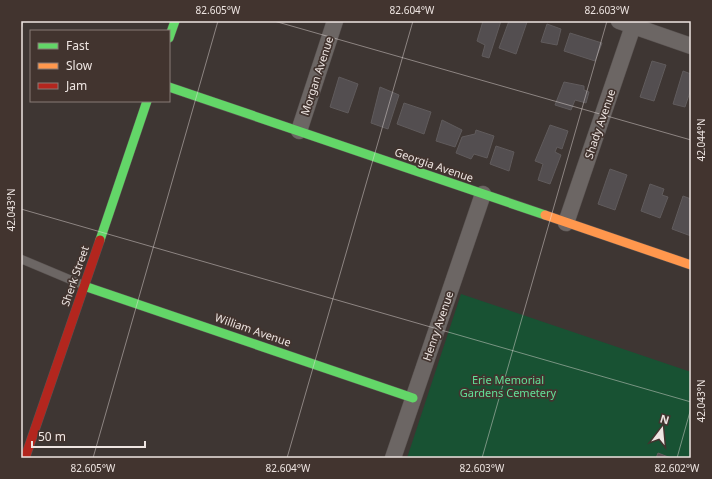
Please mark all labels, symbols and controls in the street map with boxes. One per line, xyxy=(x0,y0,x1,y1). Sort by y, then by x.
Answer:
text: 82.605°W xyxy=(196,3,241,17)
text: 82.604°W xyxy=(390,3,435,17)
text: 82.603°W xyxy=(585,3,630,17)
legend xyxy=(30,30,170,102)
street label: Morgan Avenue xyxy=(297,34,336,117)
text: Fast xyxy=(66,37,90,54)
text: Slow xyxy=(66,57,93,74)
text: Jam xyxy=(65,77,87,94)
street label: Shady Avenue xyxy=(581,87,618,161)
text: 42.044°N xyxy=(694,118,708,162)
street label: Georgia Avenue xyxy=(393,144,476,185)
text: 42.043°N xyxy=(4,188,18,232)
street label: Sherk Street xyxy=(57,244,92,308)
street label: Henry Avenue xyxy=(419,289,456,363)
street label: William Avenue xyxy=(213,309,293,350)
park label: Erie Memorial Gardens Cemetery xyxy=(460,372,557,400)
text: 42.043°N xyxy=(694,379,708,423)
north arrow xyxy=(642,409,682,449)
text: N xyxy=(659,410,671,427)
scale bar xyxy=(32,423,145,449)
text: 50 m xyxy=(38,428,66,445)
text: 82.605°W xyxy=(71,461,116,475)
text: 82.604°W xyxy=(266,461,311,475)
text: 82.603°W xyxy=(460,461,505,475)
text: 82.602°W xyxy=(655,461,700,475)

